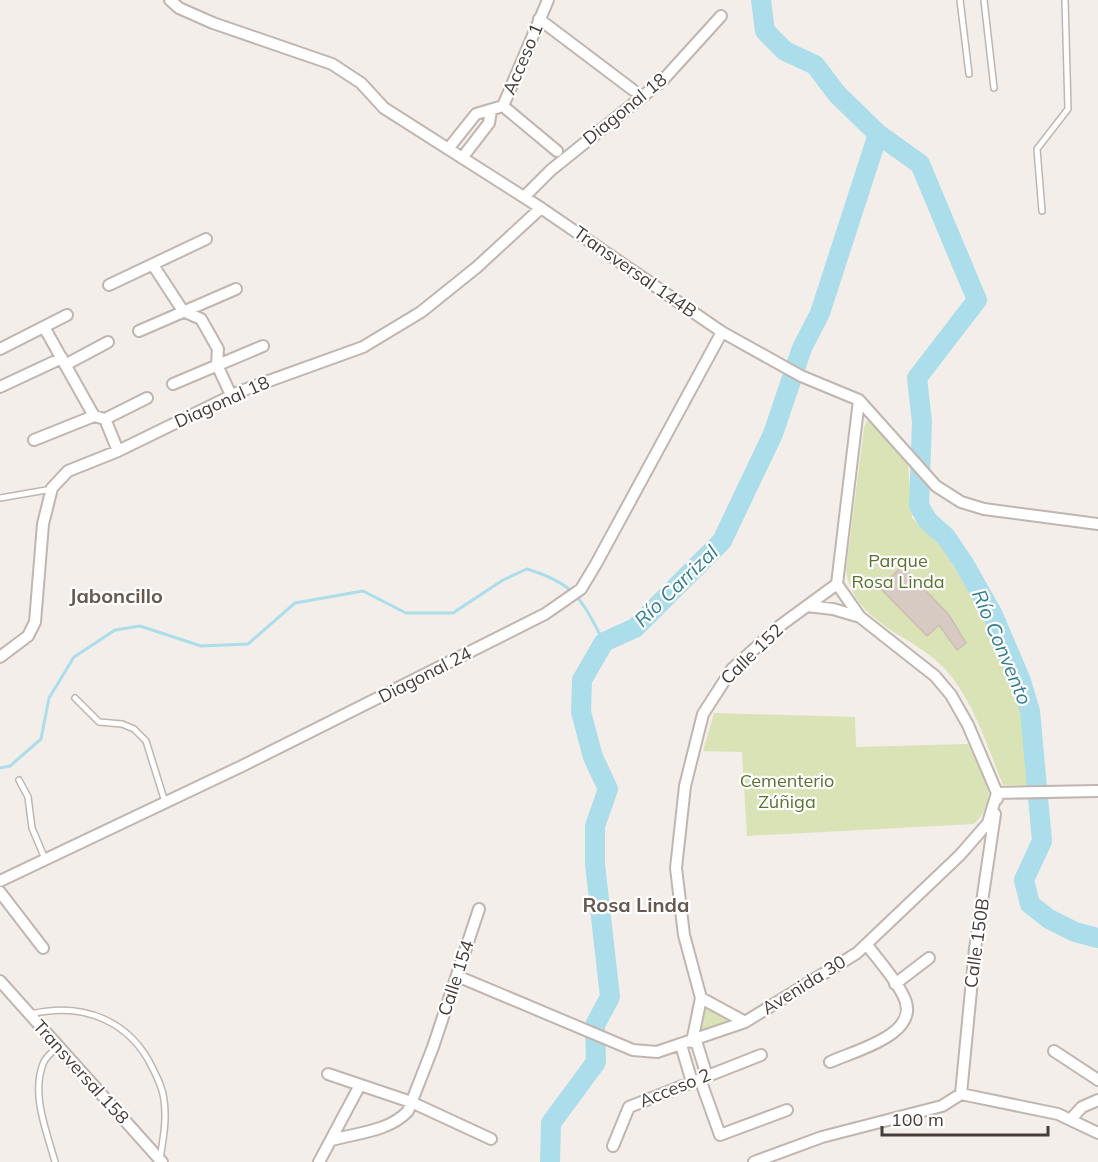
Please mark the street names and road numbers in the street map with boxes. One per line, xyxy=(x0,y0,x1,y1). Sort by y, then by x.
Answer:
street label: Acceso 1 xyxy=(497,20,548,98)
street label: Diagonal 18 xyxy=(578,68,671,150)
street label: Transversal 144B xyxy=(569,221,701,323)
street label: Diagonal 18 xyxy=(171,370,273,433)
street label: Calle 152 xyxy=(716,618,788,689)
street label: Diagonal 24 xyxy=(374,641,475,708)
street label: Calle 150B xyxy=(959,897,994,989)
street label: Calle 154 xyxy=(432,937,479,1019)
street label: Avenida 30 xyxy=(757,950,850,1019)
street label: Transversal 158 xyxy=(28,1015,134,1129)
street label: Acceso 2 xyxy=(636,1063,714,1112)

